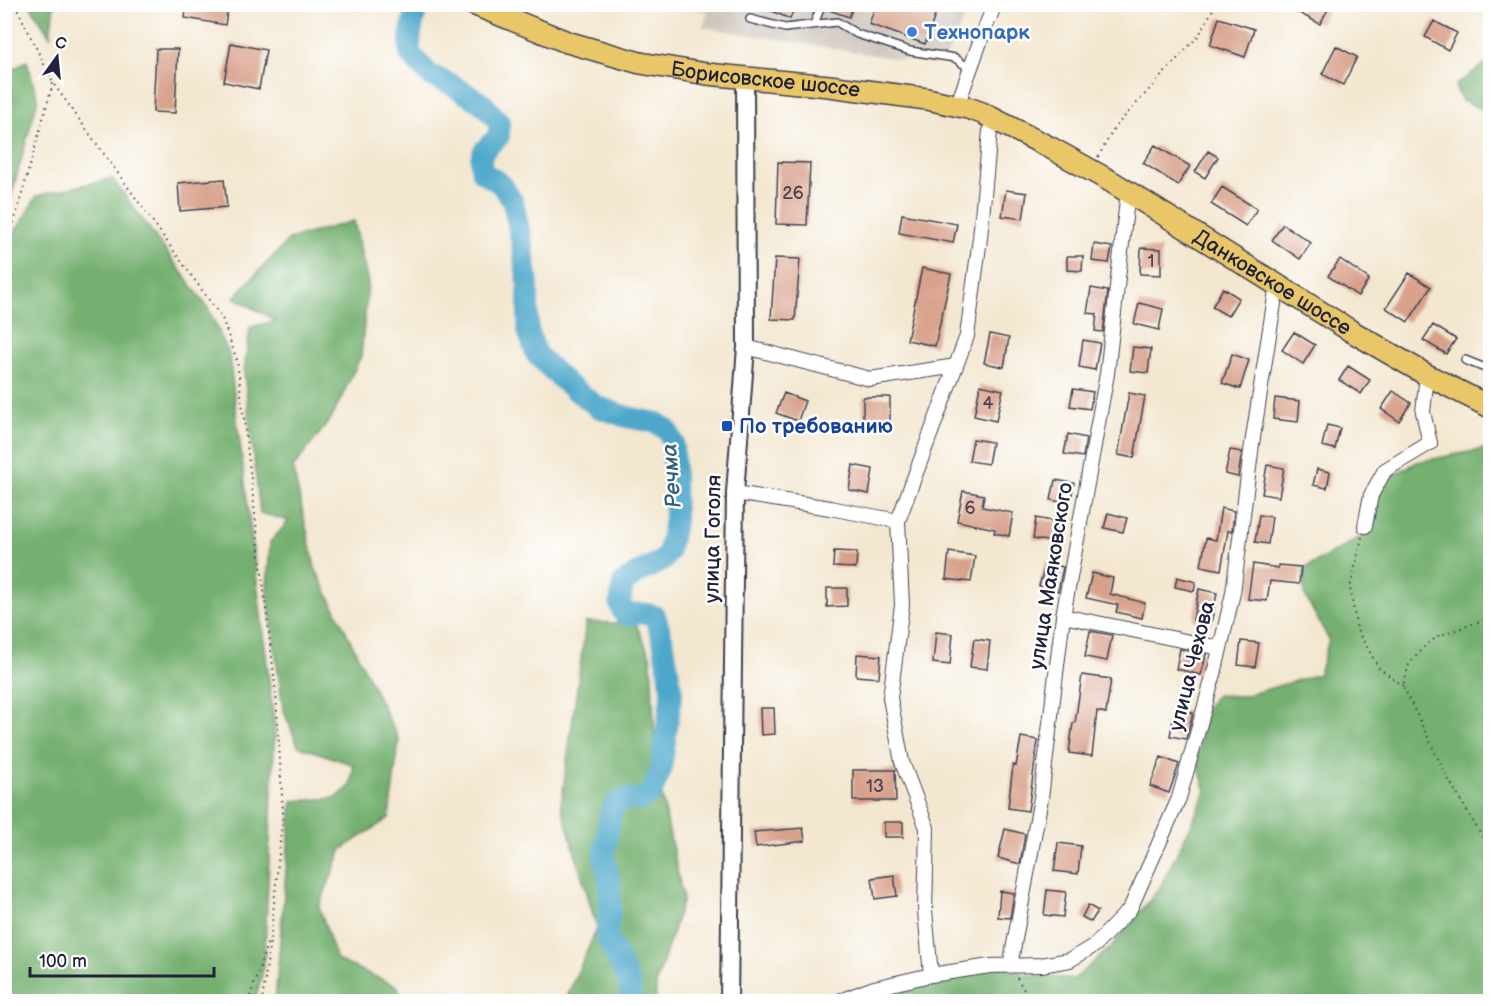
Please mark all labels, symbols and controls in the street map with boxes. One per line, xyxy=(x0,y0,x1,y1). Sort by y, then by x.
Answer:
place label: Технопарк xyxy=(924,20,1030,45)
marker: Технопарк xyxy=(905,25,919,39)
north arrow xyxy=(27,27,87,87)
text: С xyxy=(53,33,68,55)
street label: Борисовское шоссе xyxy=(669,56,862,103)
house number: 26 xyxy=(782,183,804,204)
street label: Данковское шоссе xyxy=(1189,224,1356,341)
house number: 1 xyxy=(1148,251,1154,272)
house number: 4 xyxy=(983,393,994,414)
place label: По требованию xyxy=(739,414,893,439)
marker: По требованию xyxy=(720,419,734,433)
water label: Речма xyxy=(656,443,688,509)
street label: улица Гоголя xyxy=(699,475,727,603)
street label: улица Маяковского xyxy=(1024,481,1078,671)
house number: 6 xyxy=(965,498,976,519)
street label: улица Чехова xyxy=(1164,598,1220,734)
house number: 13 xyxy=(866,776,884,797)
scale bar xyxy=(30,940,214,978)
text: 100 m xyxy=(39,951,87,972)

